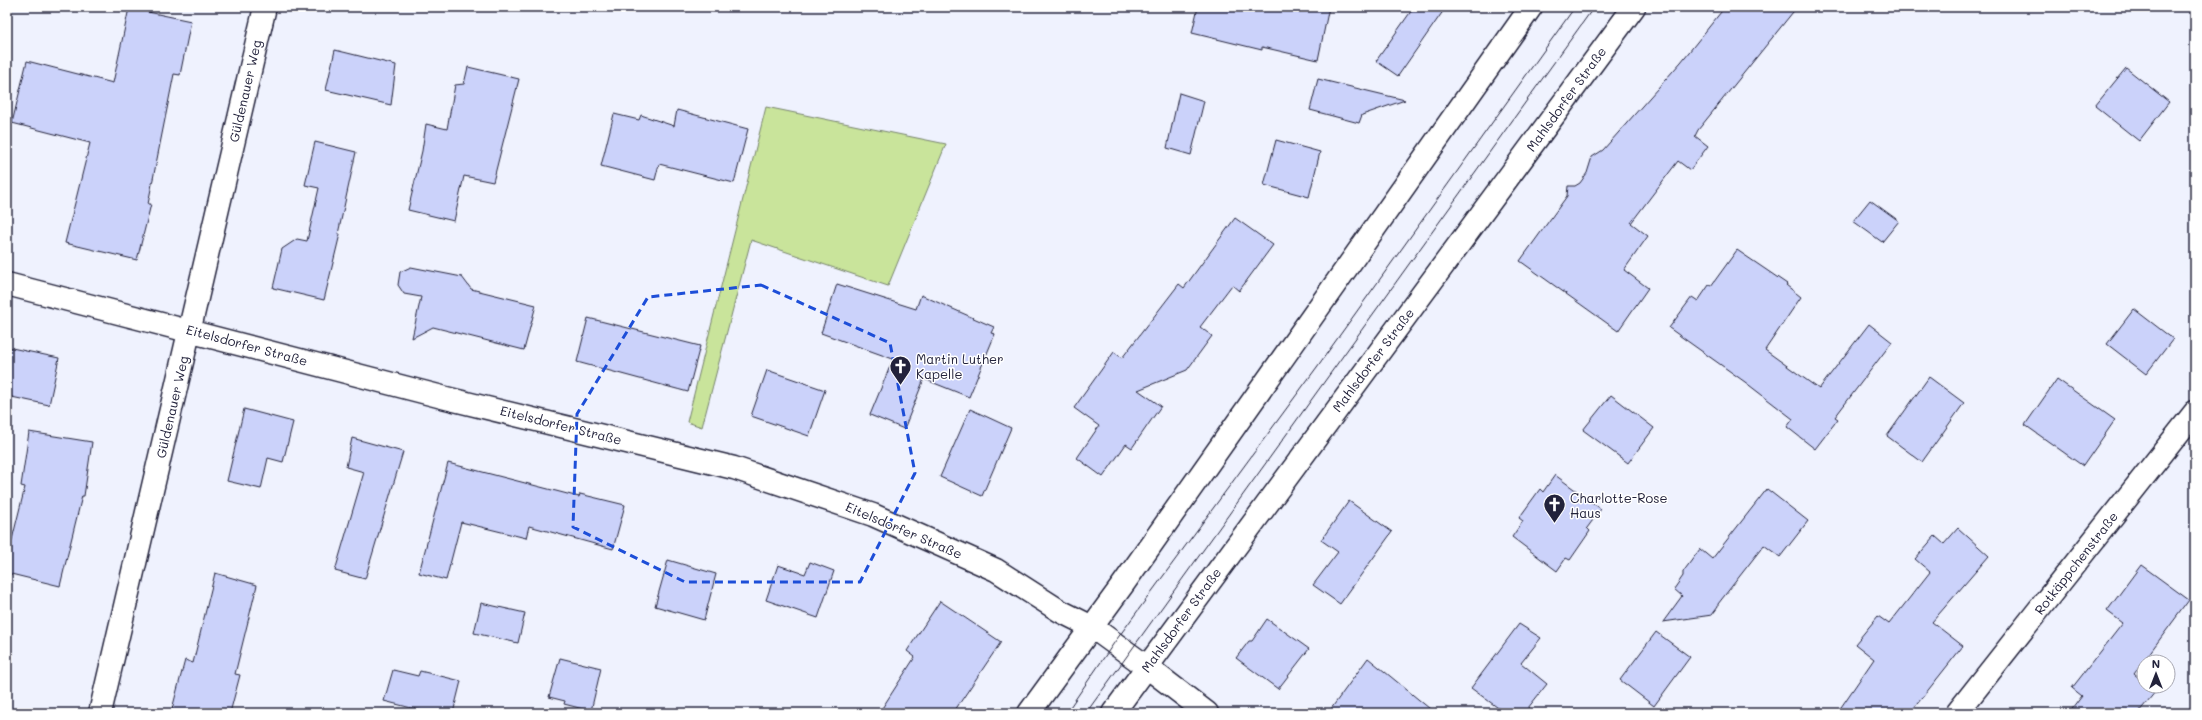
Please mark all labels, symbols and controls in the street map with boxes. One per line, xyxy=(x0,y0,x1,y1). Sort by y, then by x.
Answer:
street label: Güldenauer Weg xyxy=(224,38,265,144)
street label: Mahlsdorfer Straße xyxy=(1522,43,1609,155)
street label: Mahlsdorfer Straße xyxy=(1328,304,1417,415)
street label: Eitelsdorfer Straße xyxy=(185,320,310,369)
place label: Martin Luther Kapelle xyxy=(916,350,1004,382)
church icon: Martin Luther Kapelle xyxy=(888,353,914,386)
street label: Güldenauer Weg xyxy=(151,354,192,460)
street label: Eitelsdorfer Straße xyxy=(498,401,624,448)
place label: Charlotte-Rose Haus xyxy=(1570,489,1668,521)
church icon: Charlotte-Rose Haus xyxy=(1542,492,1568,525)
street label: Eitelsdorfer Straße xyxy=(843,497,965,562)
street label: Rotkäppchenstraße xyxy=(2030,508,2121,618)
street label: Mahlsdorfer Straße xyxy=(1137,564,1224,676)
north arrow xyxy=(2136,654,2176,694)
text: N xyxy=(2152,656,2160,671)

